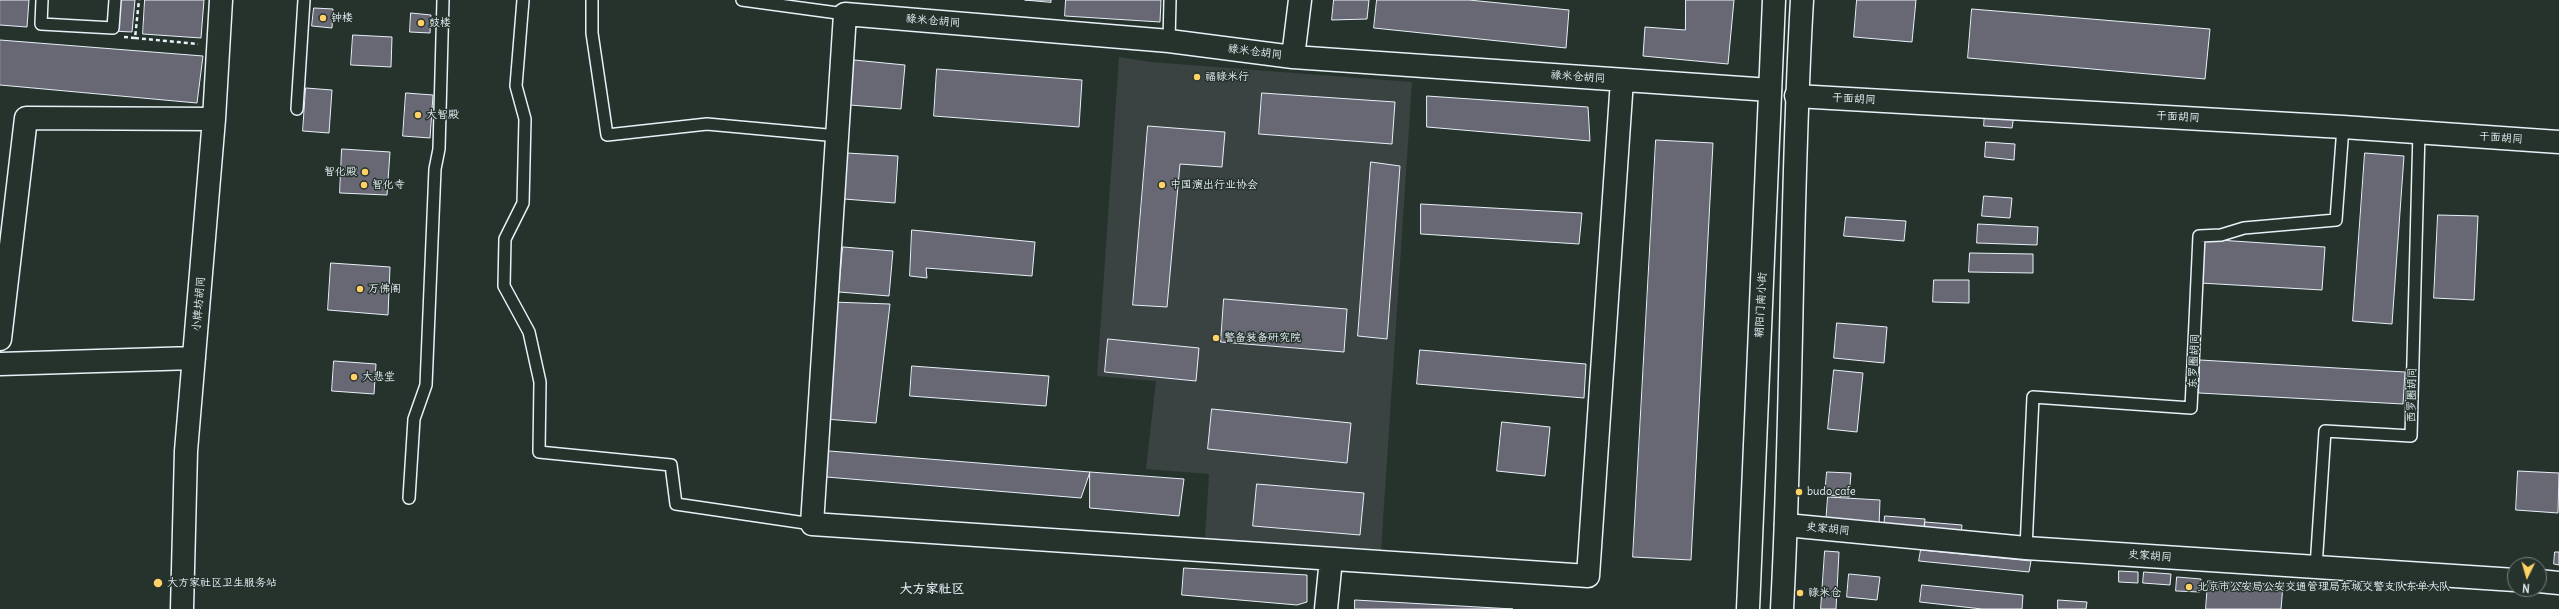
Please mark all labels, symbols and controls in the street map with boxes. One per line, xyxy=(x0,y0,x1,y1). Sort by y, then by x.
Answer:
place label: 钟楼 xyxy=(331,11,353,25)
street label: 禄米仓胡同 xyxy=(905,12,961,30)
marker: 钟楼 xyxy=(318,13,328,23)
place label: 鼓楼 xyxy=(429,16,451,30)
marker: 鼓楼 xyxy=(416,18,426,28)
street label: 禄米仓胡同 xyxy=(1227,42,1283,62)
street label: 禄米仓胡同 xyxy=(1550,68,1606,86)
place label: 福禄米行 xyxy=(1205,70,1249,84)
marker: 福禄米行 xyxy=(1192,72,1202,82)
street label: 干面胡同 xyxy=(1832,91,1876,107)
place label: 大智殿 xyxy=(426,108,459,122)
street label: 干面胡同 xyxy=(2156,109,2200,125)
marker: 大智殿 xyxy=(413,110,423,120)
street label: 干面胡同 xyxy=(2479,130,2523,146)
place label: 智化殿 xyxy=(324,165,357,179)
marker: 智化殿 xyxy=(360,167,370,177)
place label: 智化寺 xyxy=(372,178,405,192)
place label: 中国演出行业协会 xyxy=(1170,178,1258,192)
marker: 智化寺 xyxy=(359,180,369,190)
marker: 中国演出行业协会 xyxy=(1157,180,1167,190)
street label: 朝阳门南小街 xyxy=(1753,272,1769,338)
street label: 小牌坊胡同 xyxy=(190,276,208,332)
place label: 万佛阁 xyxy=(368,282,401,296)
marker: 万佛阁 xyxy=(355,284,365,294)
place label: 警备装备研究院 xyxy=(1224,331,1301,345)
marker: 警备装备研究院 xyxy=(1211,333,1221,343)
street label: 东罗圈胡同 xyxy=(2186,333,2202,389)
street label: 西罗圈胡同 xyxy=(2405,367,2419,423)
place label: 大悲堂 xyxy=(362,370,395,384)
marker: 大悲堂 xyxy=(349,372,359,382)
place label: budo cafe xyxy=(1807,485,1856,499)
marker: budo cafe xyxy=(1794,487,1804,497)
street label: 史家胡同 xyxy=(1805,520,1851,538)
street label: 史家胡同 xyxy=(2128,548,2172,564)
north arrow xyxy=(2507,557,2547,597)
place label: 大方家社区卫生服务站 xyxy=(167,576,277,590)
marker: 大方家社区卫生服务站 xyxy=(152,577,164,589)
place label: 北京市公安局公安交通管理局东城交警支队东单大队 xyxy=(2197,580,2450,594)
district label: 大方家社区 xyxy=(900,581,964,597)
text: N xyxy=(2522,581,2530,595)
marker: 北京市公安局公安交通管理局东城交警支队东单大队 xyxy=(2184,582,2194,592)
place label: 禄米仓 xyxy=(1808,586,1841,600)
marker: 禄米仓 xyxy=(1795,588,1805,598)

